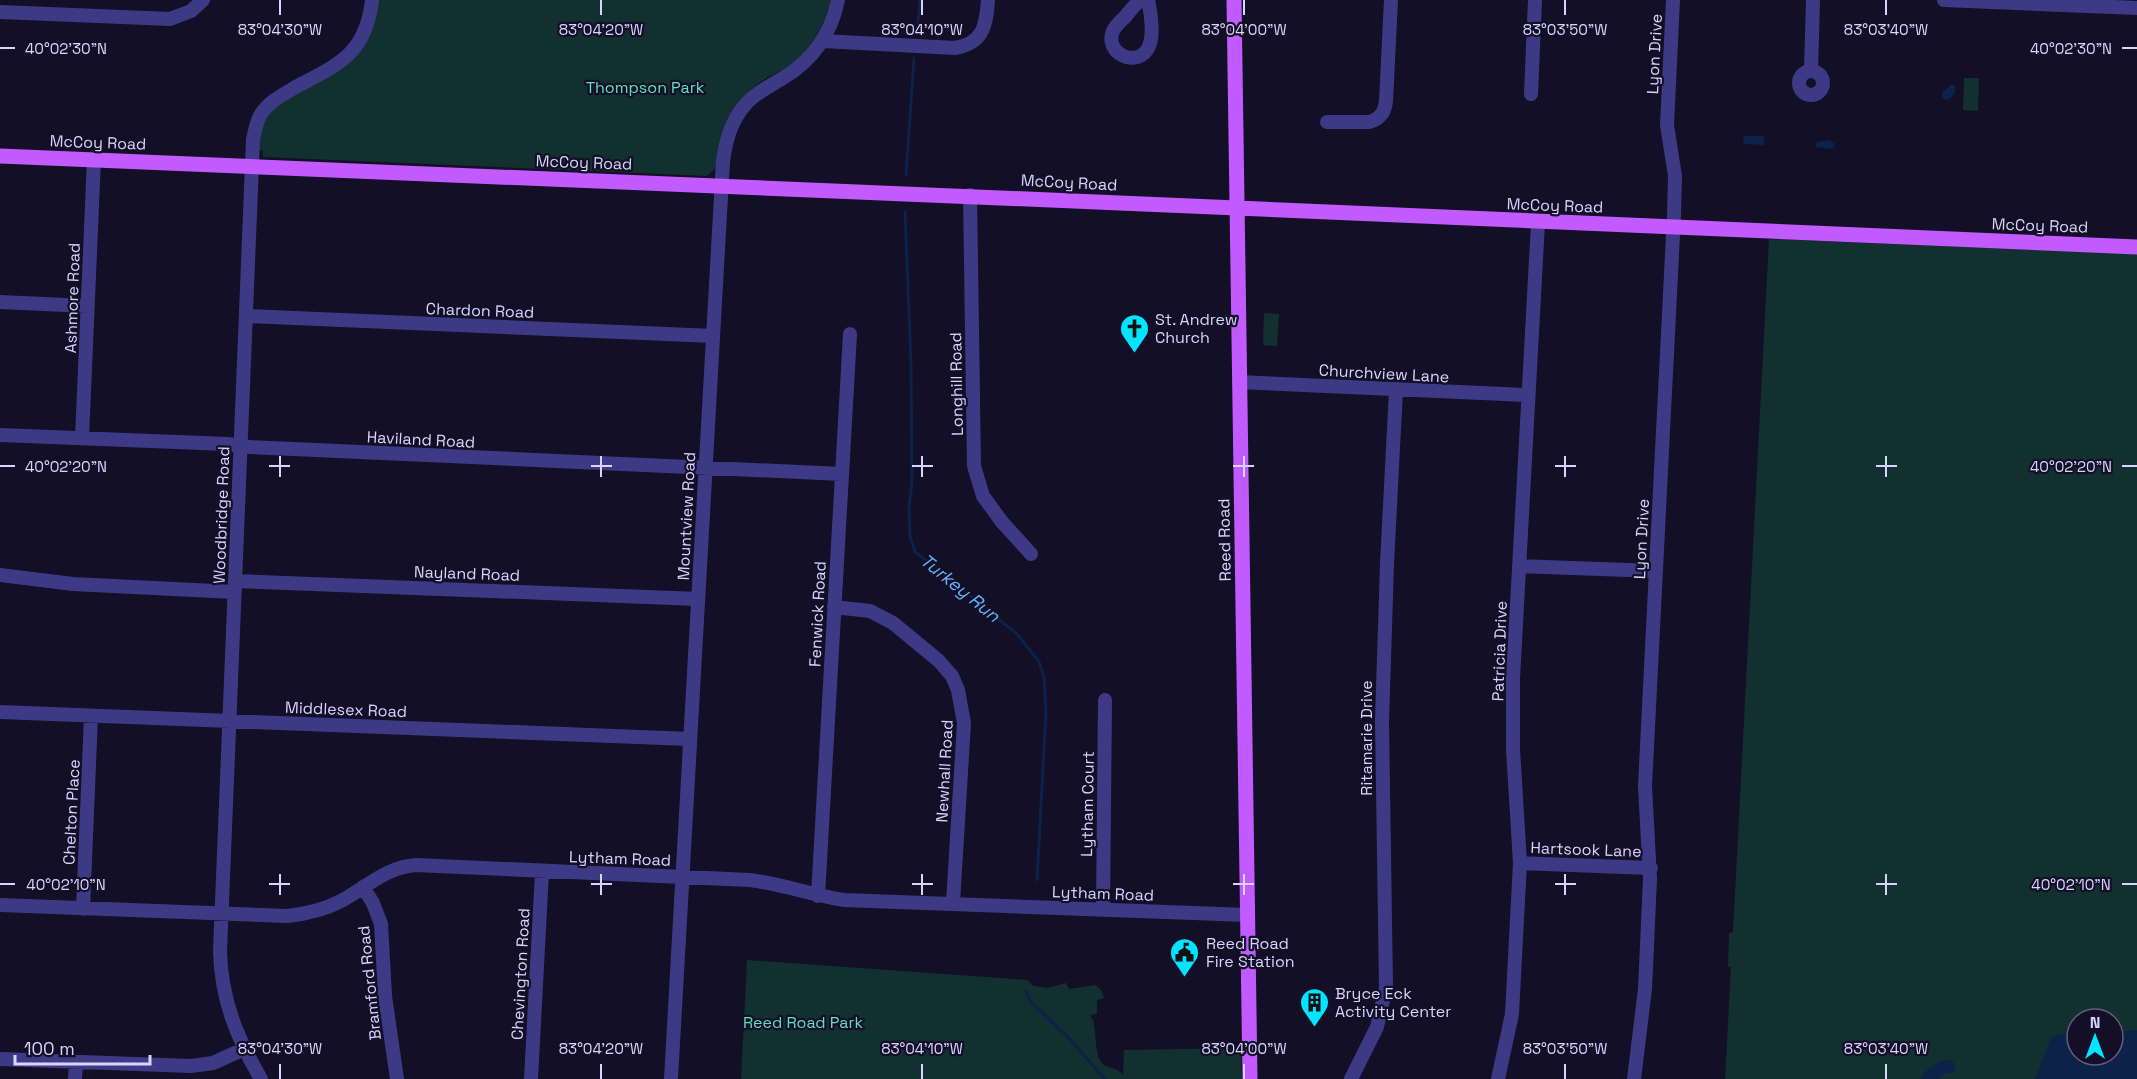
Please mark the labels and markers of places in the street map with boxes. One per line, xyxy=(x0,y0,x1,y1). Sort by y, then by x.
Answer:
place label: St. Andrew Church xyxy=(1155,309,1238,348)
church icon: St. Andrew Church xyxy=(1118,312,1150,354)
place label: Reed Road Fire Station xyxy=(1206,933,1295,972)
public building icon: Reed Road Fire Station xyxy=(1169,936,1201,978)
place label: Bryce Eck Activity Center xyxy=(1335,983,1451,1022)
building icon: Bryce Eck Activity Center xyxy=(1298,986,1330,1028)

